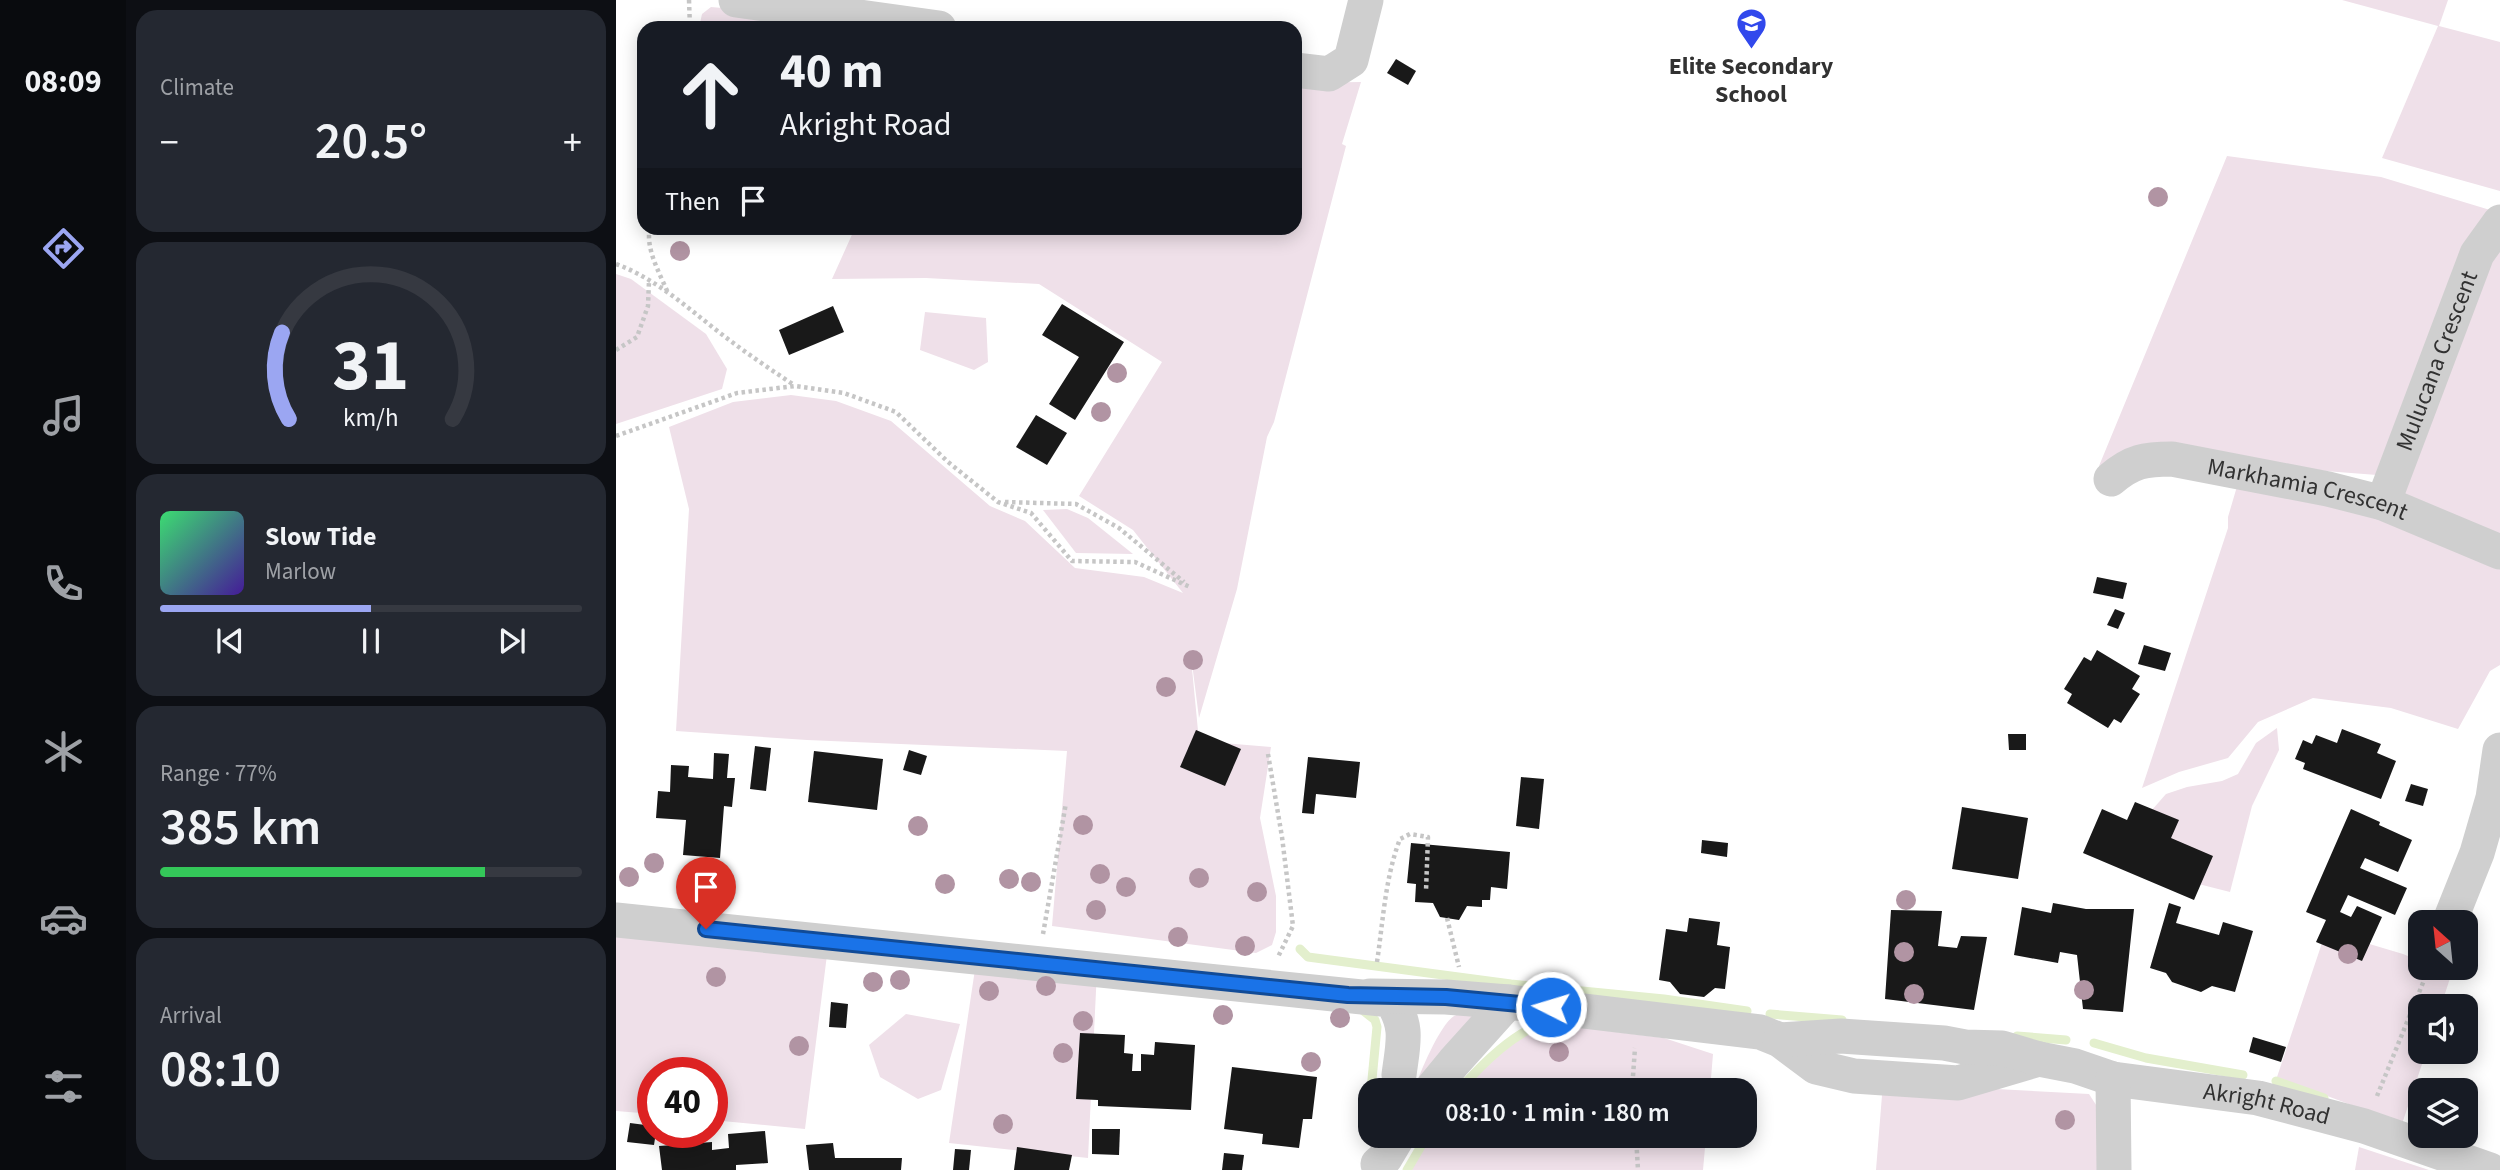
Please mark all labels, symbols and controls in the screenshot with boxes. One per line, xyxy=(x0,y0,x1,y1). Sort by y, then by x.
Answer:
school or university icon: Elite Secondary School xyxy=(1734,7,1768,51)
text: 40 m xyxy=(780,37,884,107)
icon: ahead xyxy=(665,49,756,140)
place label: Elite Secondary School xyxy=(1669,49,1834,112)
text: 08:09 xyxy=(24,59,102,105)
text: Climate xyxy=(160,71,234,104)
text: Akright Road xyxy=(780,102,952,148)
text: 20.5° xyxy=(315,105,427,179)
text: − xyxy=(160,116,179,170)
text: + xyxy=(563,116,582,170)
icon: arrive xyxy=(734,182,772,220)
text: Then xyxy=(665,183,720,220)
icon: directions xyxy=(39,224,88,273)
street label: Mulucana Crescent xyxy=(2387,266,2487,456)
text: 31 xyxy=(333,314,409,418)
icon: music xyxy=(39,391,88,440)
text: km/h xyxy=(343,400,399,436)
street label: Markhamia Crescent xyxy=(2204,449,2414,529)
text: Slow Tide xyxy=(265,518,376,555)
text: Marlow xyxy=(265,555,336,588)
icon: phone xyxy=(39,559,88,608)
icon: previous xyxy=(211,622,249,660)
icon: pause xyxy=(352,622,390,660)
icon: next xyxy=(493,622,531,660)
icon: climate xyxy=(39,727,88,776)
text: Range · 77% xyxy=(160,757,277,790)
text: 385 km xyxy=(160,791,321,865)
pin xyxy=(676,857,736,929)
icon: arrive xyxy=(687,868,725,906)
icon: car xyxy=(39,894,88,943)
north arrow xyxy=(2408,910,2478,980)
map controls xyxy=(2408,910,2478,1148)
position arrow xyxy=(1514,970,1588,1044)
button: sound xyxy=(2408,994,2478,1064)
text: Arrival xyxy=(160,999,222,1032)
text: 08:10 xyxy=(160,1033,281,1107)
speed limit sign: 40 xyxy=(637,1057,728,1148)
icon: filters xyxy=(39,1062,88,1111)
street label: Akright Road xyxy=(2201,1074,2334,1134)
button: layers xyxy=(2408,1078,2478,1148)
text: 08:10 · 1 min · 180 m xyxy=(1445,1094,1670,1131)

